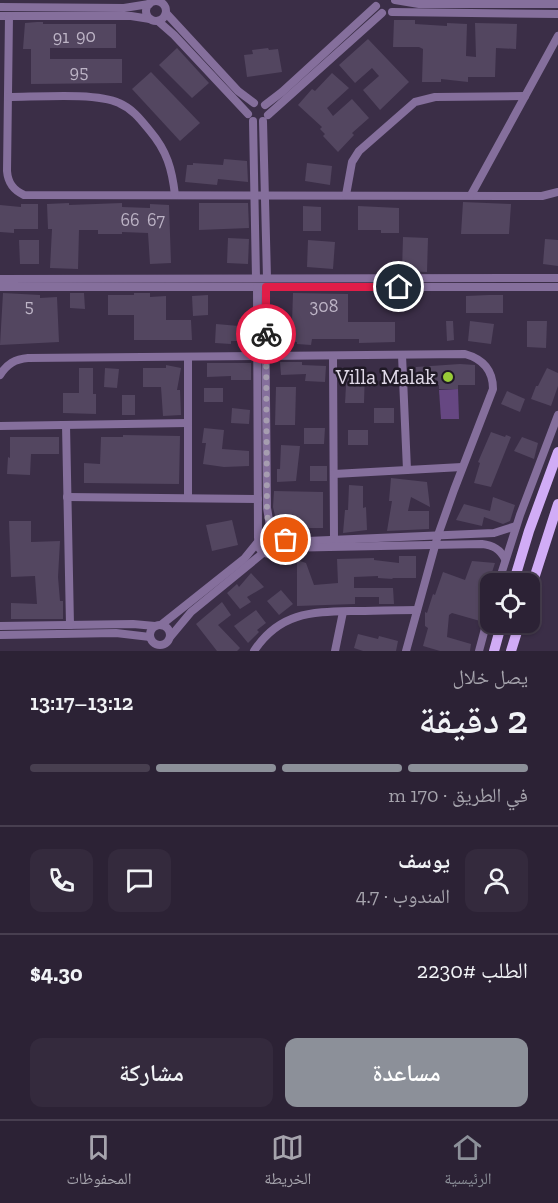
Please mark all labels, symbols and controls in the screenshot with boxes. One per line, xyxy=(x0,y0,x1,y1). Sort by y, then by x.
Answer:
house number: 90 xyxy=(76,25,96,47)
house number: 91 xyxy=(53,26,69,48)
house number: 95 xyxy=(70,61,88,83)
house number: 66 xyxy=(120,209,140,231)
house number: 67 xyxy=(147,209,166,231)
pin xyxy=(373,261,424,312)
icon: home xyxy=(382,270,415,303)
house number: 5 xyxy=(24,295,34,317)
house number: 308 xyxy=(310,295,338,317)
courier xyxy=(236,304,296,364)
icon: bike xyxy=(250,318,283,351)
place label: Villa Malak xyxy=(335,364,436,389)
marker: Villa Malak xyxy=(441,370,455,384)
pin xyxy=(260,514,311,565)
icon: bag xyxy=(269,523,302,556)
map controls xyxy=(480,573,540,633)
button: locate xyxy=(480,573,540,633)
text: يصل خلال xyxy=(452,665,528,689)
text: 13:12–13:17 xyxy=(30,689,133,716)
text: 2 دقيقة xyxy=(418,696,528,743)
text: في الطريق · 170 m xyxy=(388,783,528,807)
text: يوسف xyxy=(398,847,450,874)
button: phone xyxy=(30,849,93,912)
button: chat xyxy=(108,849,171,912)
button: person xyxy=(465,849,528,912)
text: المندوب · 4.7 xyxy=(356,884,450,908)
text: الطلب #2230 xyxy=(417,957,528,984)
text: $4.30 xyxy=(30,960,83,987)
button: مشاركة xyxy=(30,1038,273,1107)
button: مساعدة xyxy=(285,1038,528,1107)
tab: المحفوظات xyxy=(66,1131,132,1194)
tab: الخريطة xyxy=(264,1131,311,1194)
tab: الرئيسية xyxy=(444,1131,492,1194)

